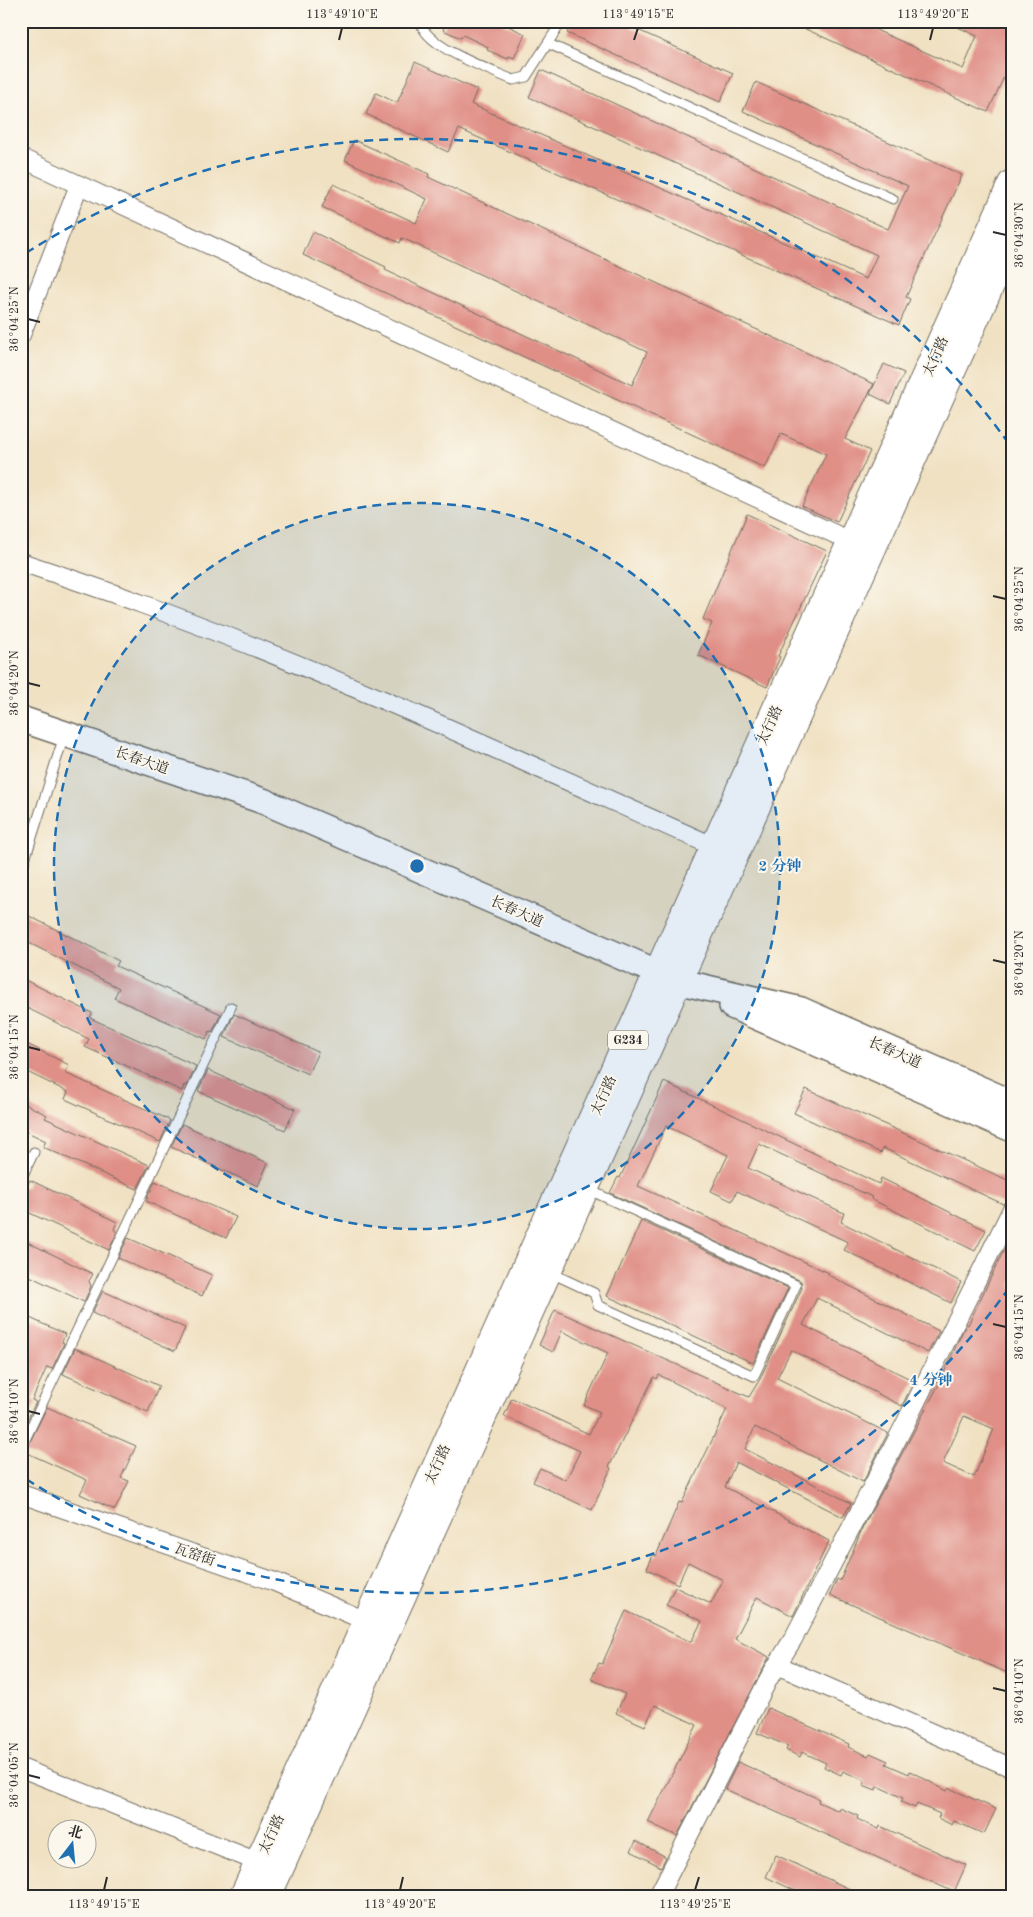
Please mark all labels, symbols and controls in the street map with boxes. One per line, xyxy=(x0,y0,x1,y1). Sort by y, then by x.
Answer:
text: 113°49'15"E xyxy=(602,8,674,21)
text: 113°49'10"E xyxy=(306,9,378,21)
text: 113°49'20"E xyxy=(897,9,969,21)
text: 36°04'30"N xyxy=(1014,202,1026,268)
text: 36°04'25"N xyxy=(8,286,21,352)
street label: 太行路 xyxy=(920,334,951,378)
text: 36°04'25"N xyxy=(1013,566,1026,632)
text: 36°04'20"N xyxy=(9,650,21,716)
street label: 太行路 xyxy=(754,703,785,747)
street label: 长春大道 xyxy=(113,744,171,777)
centre of rings xyxy=(408,857,426,875)
text: 2 分钟 xyxy=(759,858,801,875)
street label: 长春大道 xyxy=(488,893,545,930)
text: 36°04'20"N xyxy=(1014,930,1026,996)
text: 36°04'15"N xyxy=(8,1014,21,1080)
road number: G234 xyxy=(608,1030,648,1050)
street label: 长春大道 xyxy=(866,1034,923,1071)
street label: 太行路 xyxy=(588,1073,619,1117)
text: 36°04'15"N xyxy=(1013,1294,1026,1360)
text: 4 分钟 xyxy=(910,1372,952,1389)
text: 36°04'10"N xyxy=(9,1378,21,1444)
street label: 太行路 xyxy=(422,1442,453,1486)
street label: 瓦窑街 xyxy=(173,1541,217,1568)
text: 36°04'10"N xyxy=(1014,1658,1026,1724)
text: 36°04'05"N xyxy=(8,1742,21,1808)
street label: 太行路 xyxy=(256,1812,287,1856)
north arrow xyxy=(48,1820,98,1870)
text: 北 xyxy=(67,1823,84,1841)
text: 113°49'15"E xyxy=(68,1898,140,1911)
text: 113°49'25"E xyxy=(659,1898,731,1911)
text: 113°49'20"E xyxy=(364,1899,436,1911)

